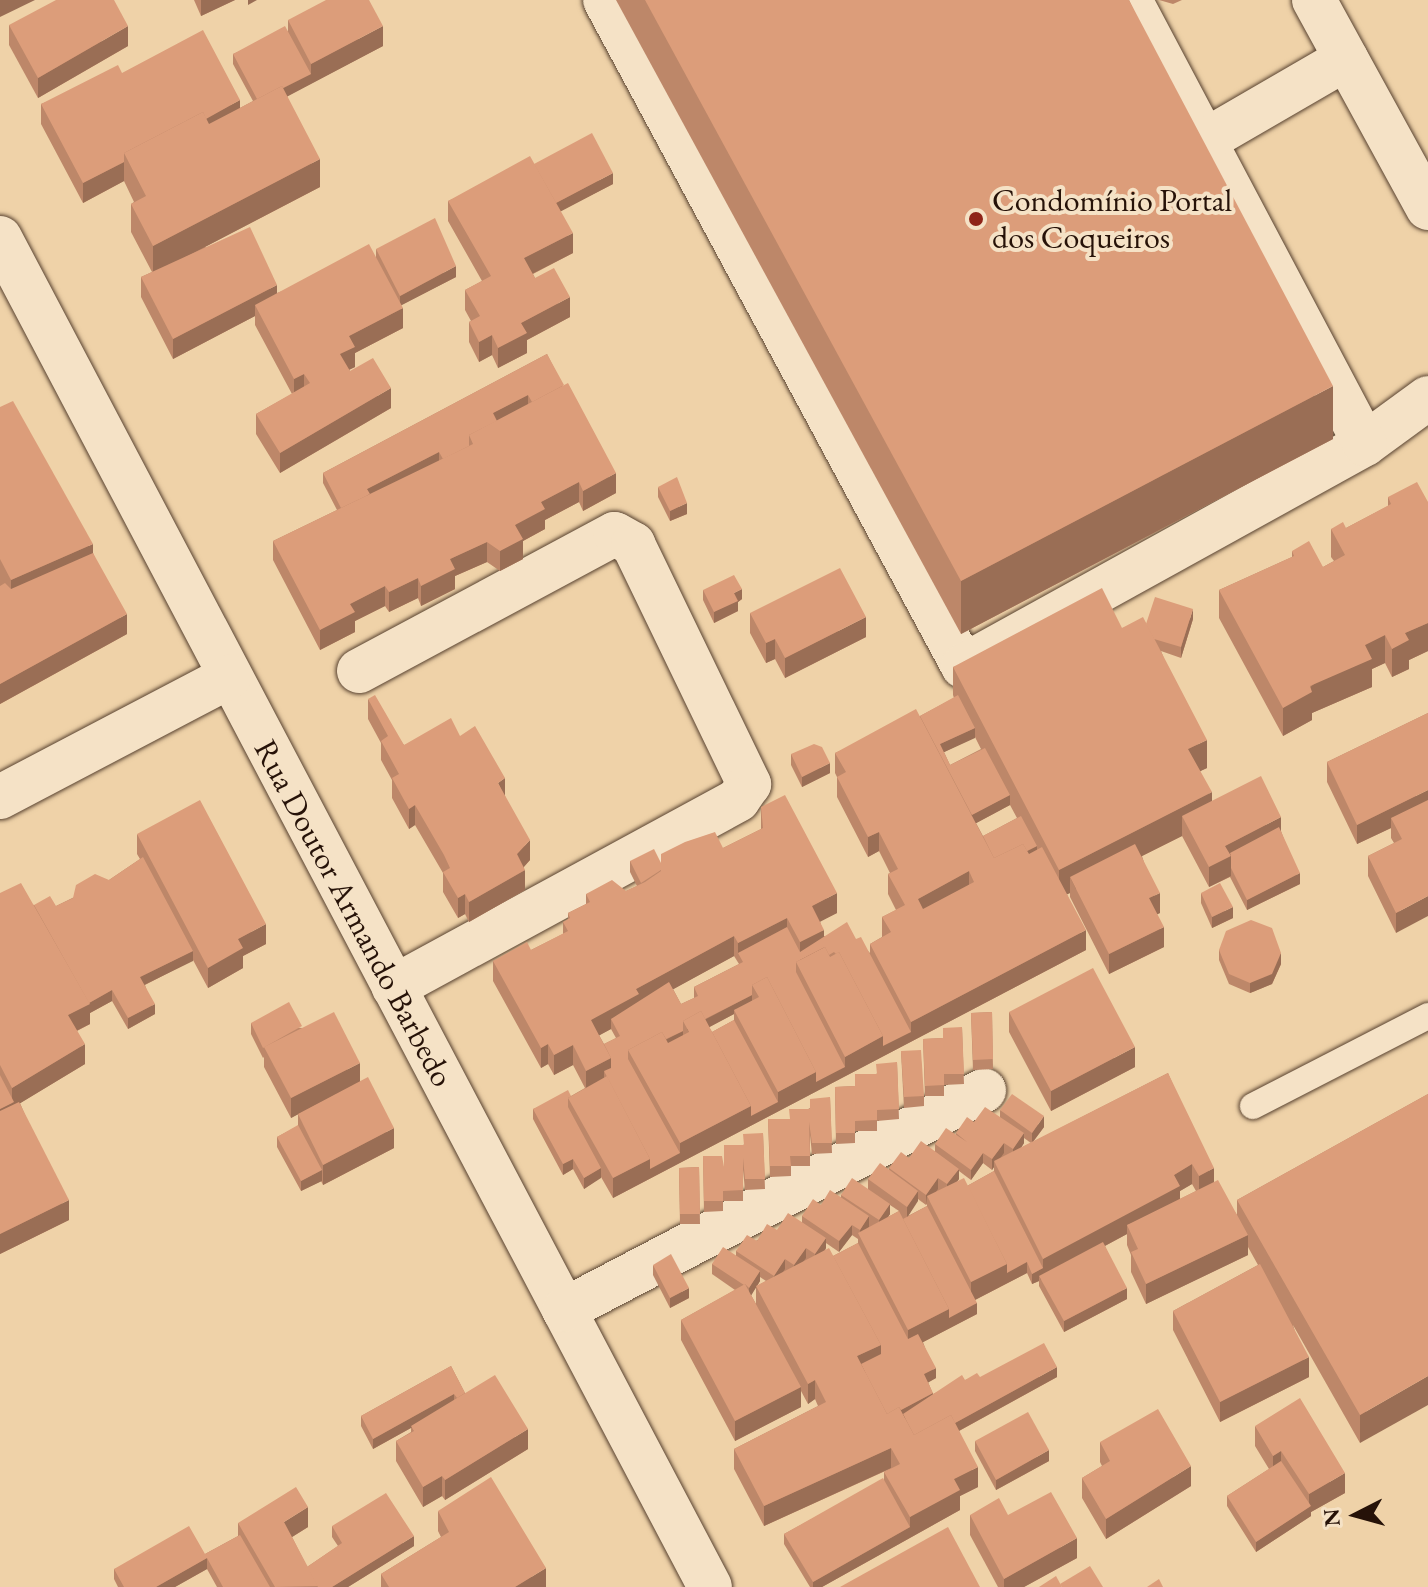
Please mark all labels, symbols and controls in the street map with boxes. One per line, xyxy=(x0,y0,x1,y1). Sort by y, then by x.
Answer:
place label: Condomínio Portal dos Coqueiros xyxy=(992,182,1232,257)
marker: Condomínio Portal dos Coqueiros xyxy=(967,210,985,228)
street label: Rua Doutor Armando Barbedo xyxy=(246,733,462,1093)
north arrow xyxy=(1316,1475,1396,1555)
text: N xyxy=(1316,1507,1347,1528)

